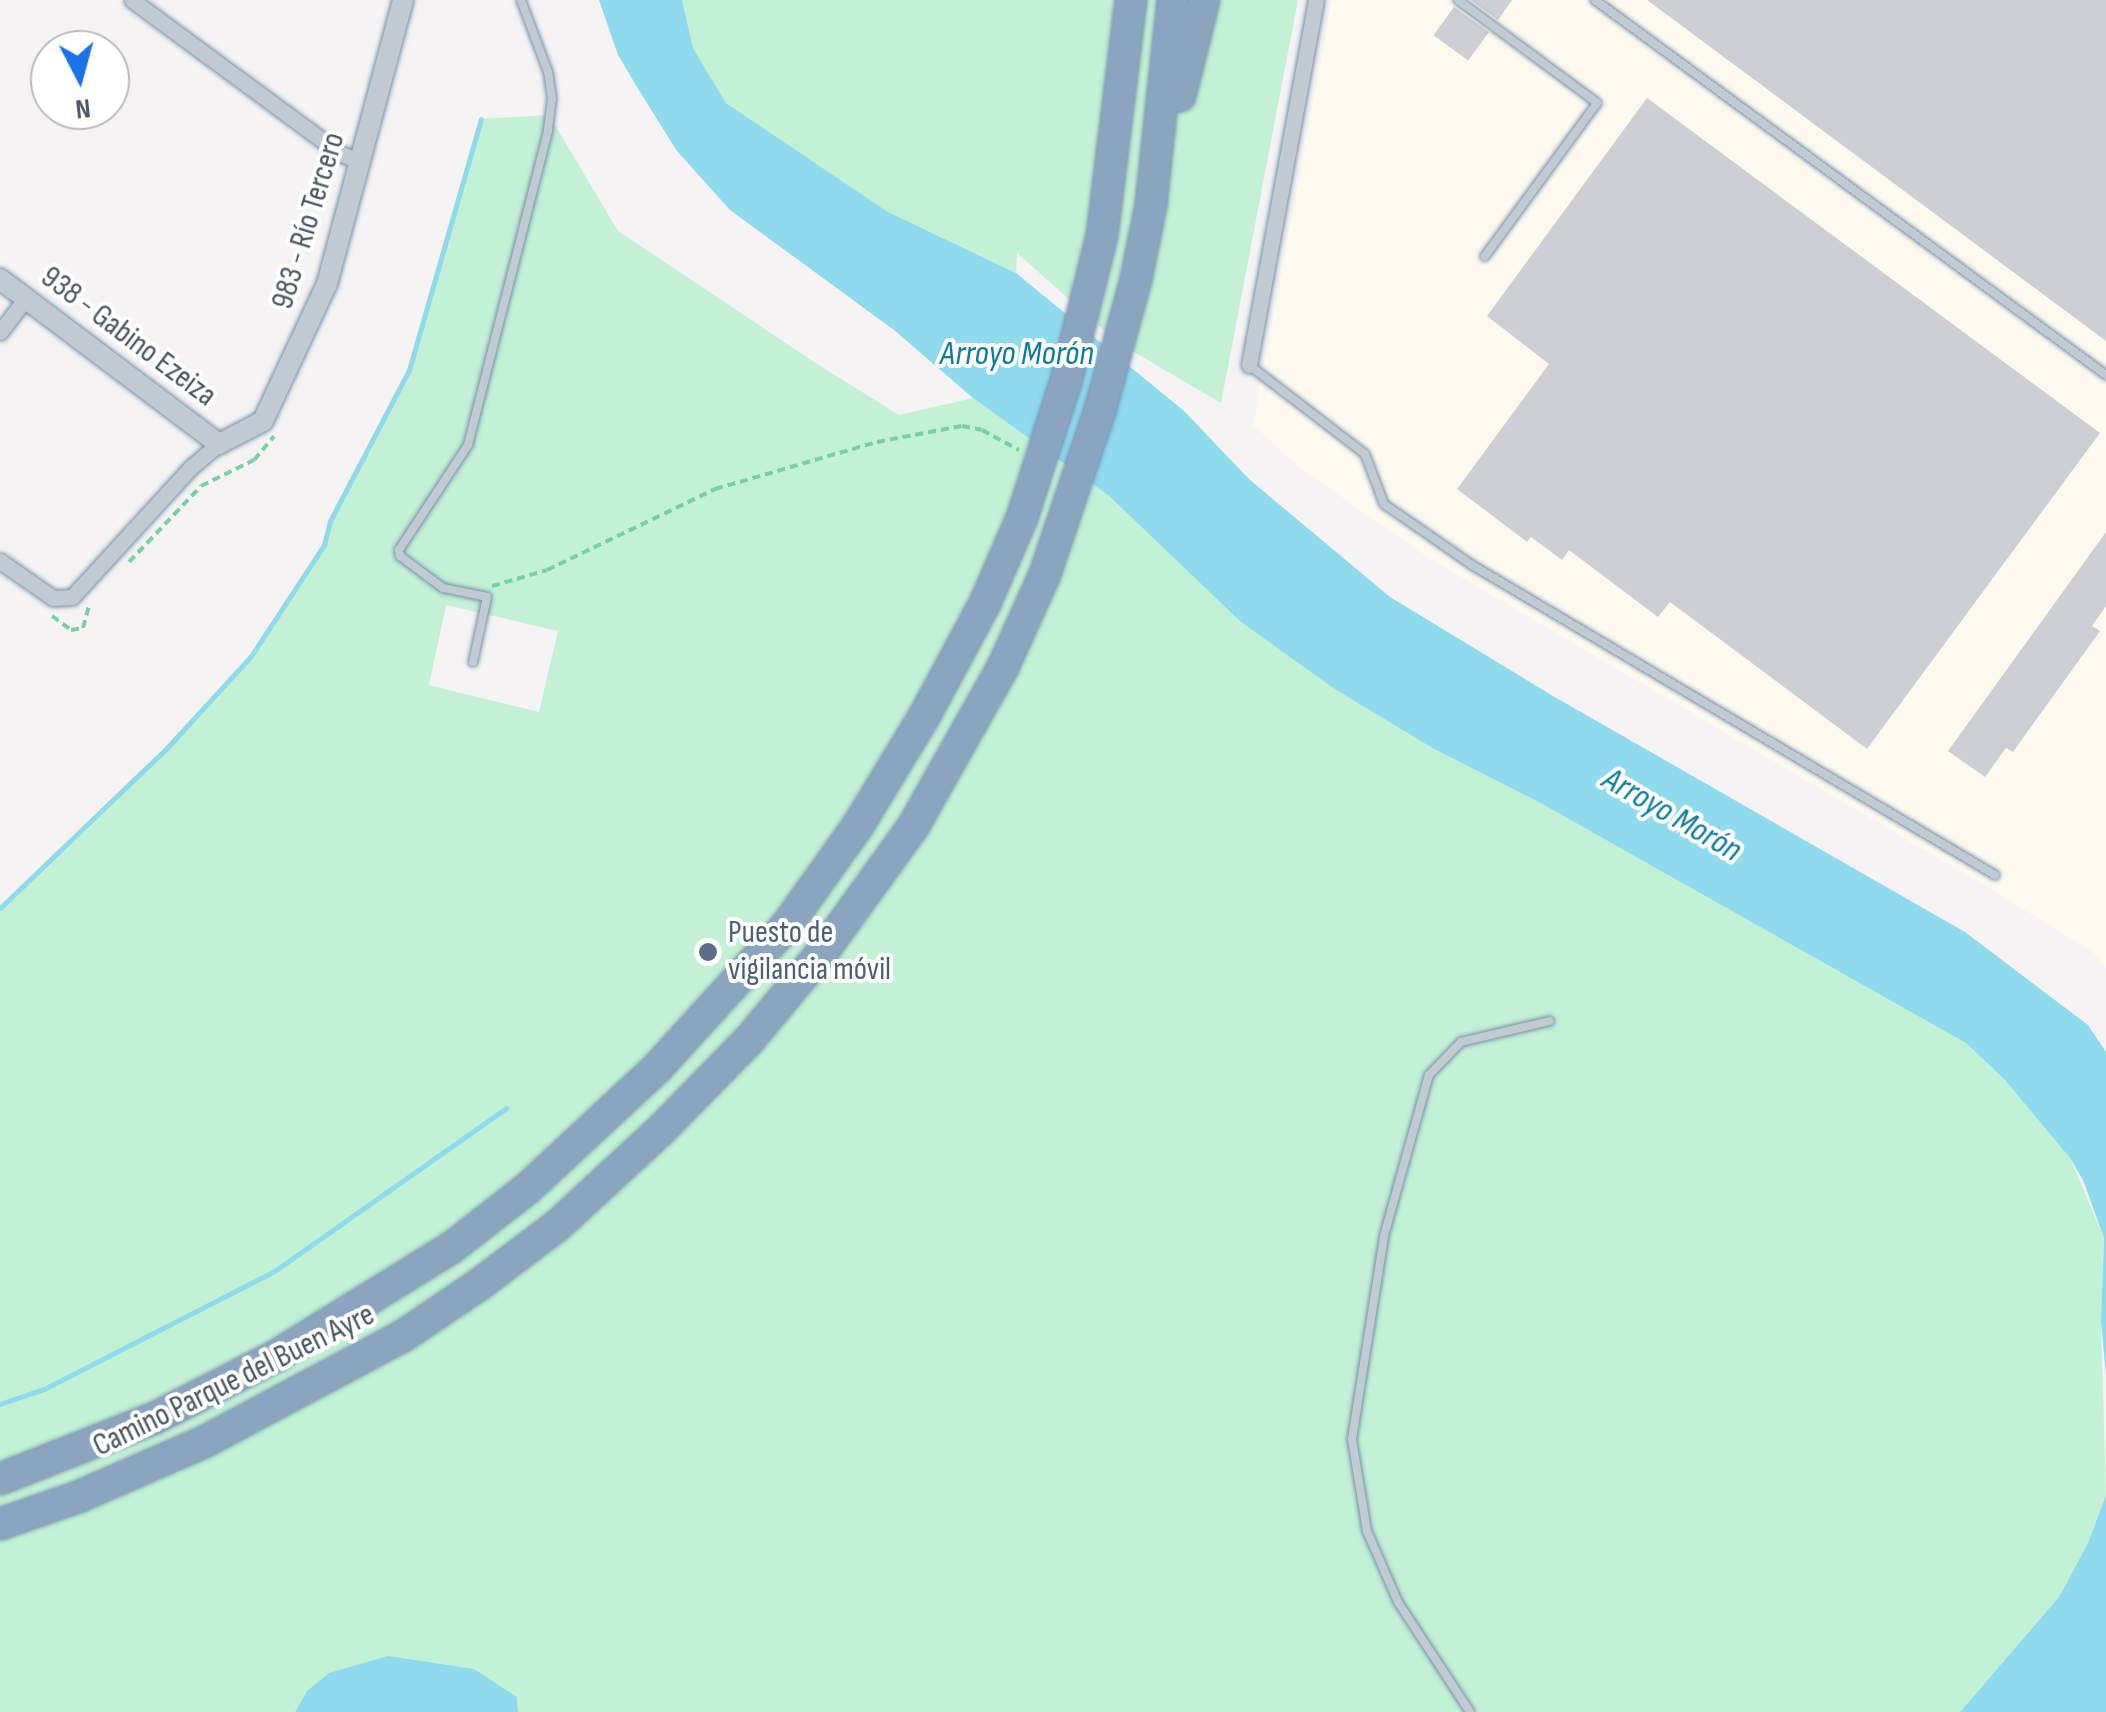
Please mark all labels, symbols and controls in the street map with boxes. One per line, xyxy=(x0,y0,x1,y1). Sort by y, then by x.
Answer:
north arrow xyxy=(30,30,130,130)
text: N xyxy=(74,91,92,126)
street label: 983 - Río Tercero xyxy=(264,128,354,314)
street label: 938 - Gabino Ezeiza xyxy=(33,259,223,415)
water label: Arroyo Morón xyxy=(940,333,1094,375)
water label: Arroyo Morón xyxy=(1595,758,1749,872)
place label: Puesto de vigilancia móvil xyxy=(728,915,891,990)
marker: Puesto de vigilancia móvil xyxy=(697,941,719,963)
street label: Camino Parque del Buen Ayre xyxy=(87,1296,381,1466)

